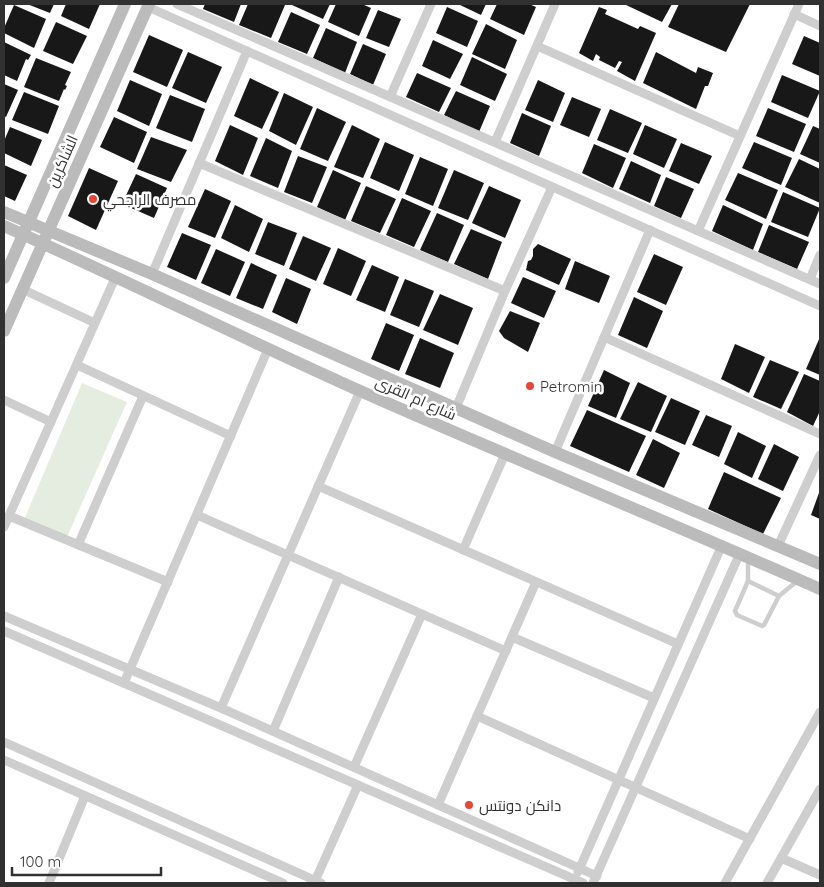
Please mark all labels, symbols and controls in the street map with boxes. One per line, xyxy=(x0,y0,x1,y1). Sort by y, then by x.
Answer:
street label: الشاكرين xyxy=(42,132,83,190)
place label: مصرف الراجحي xyxy=(103,190,196,212)
marker: مصرف الراجحي xyxy=(87,193,99,205)
street label: شارع ام القرى xyxy=(372,372,459,426)
place label: Petromin xyxy=(540,377,602,396)
marker: Petromin xyxy=(524,380,536,392)
place label: دانكن دونتس xyxy=(479,796,561,816)
marker: دانكن دونتس xyxy=(463,799,475,811)
scale bar xyxy=(12,844,161,876)
text: 100 m xyxy=(20,852,61,871)

